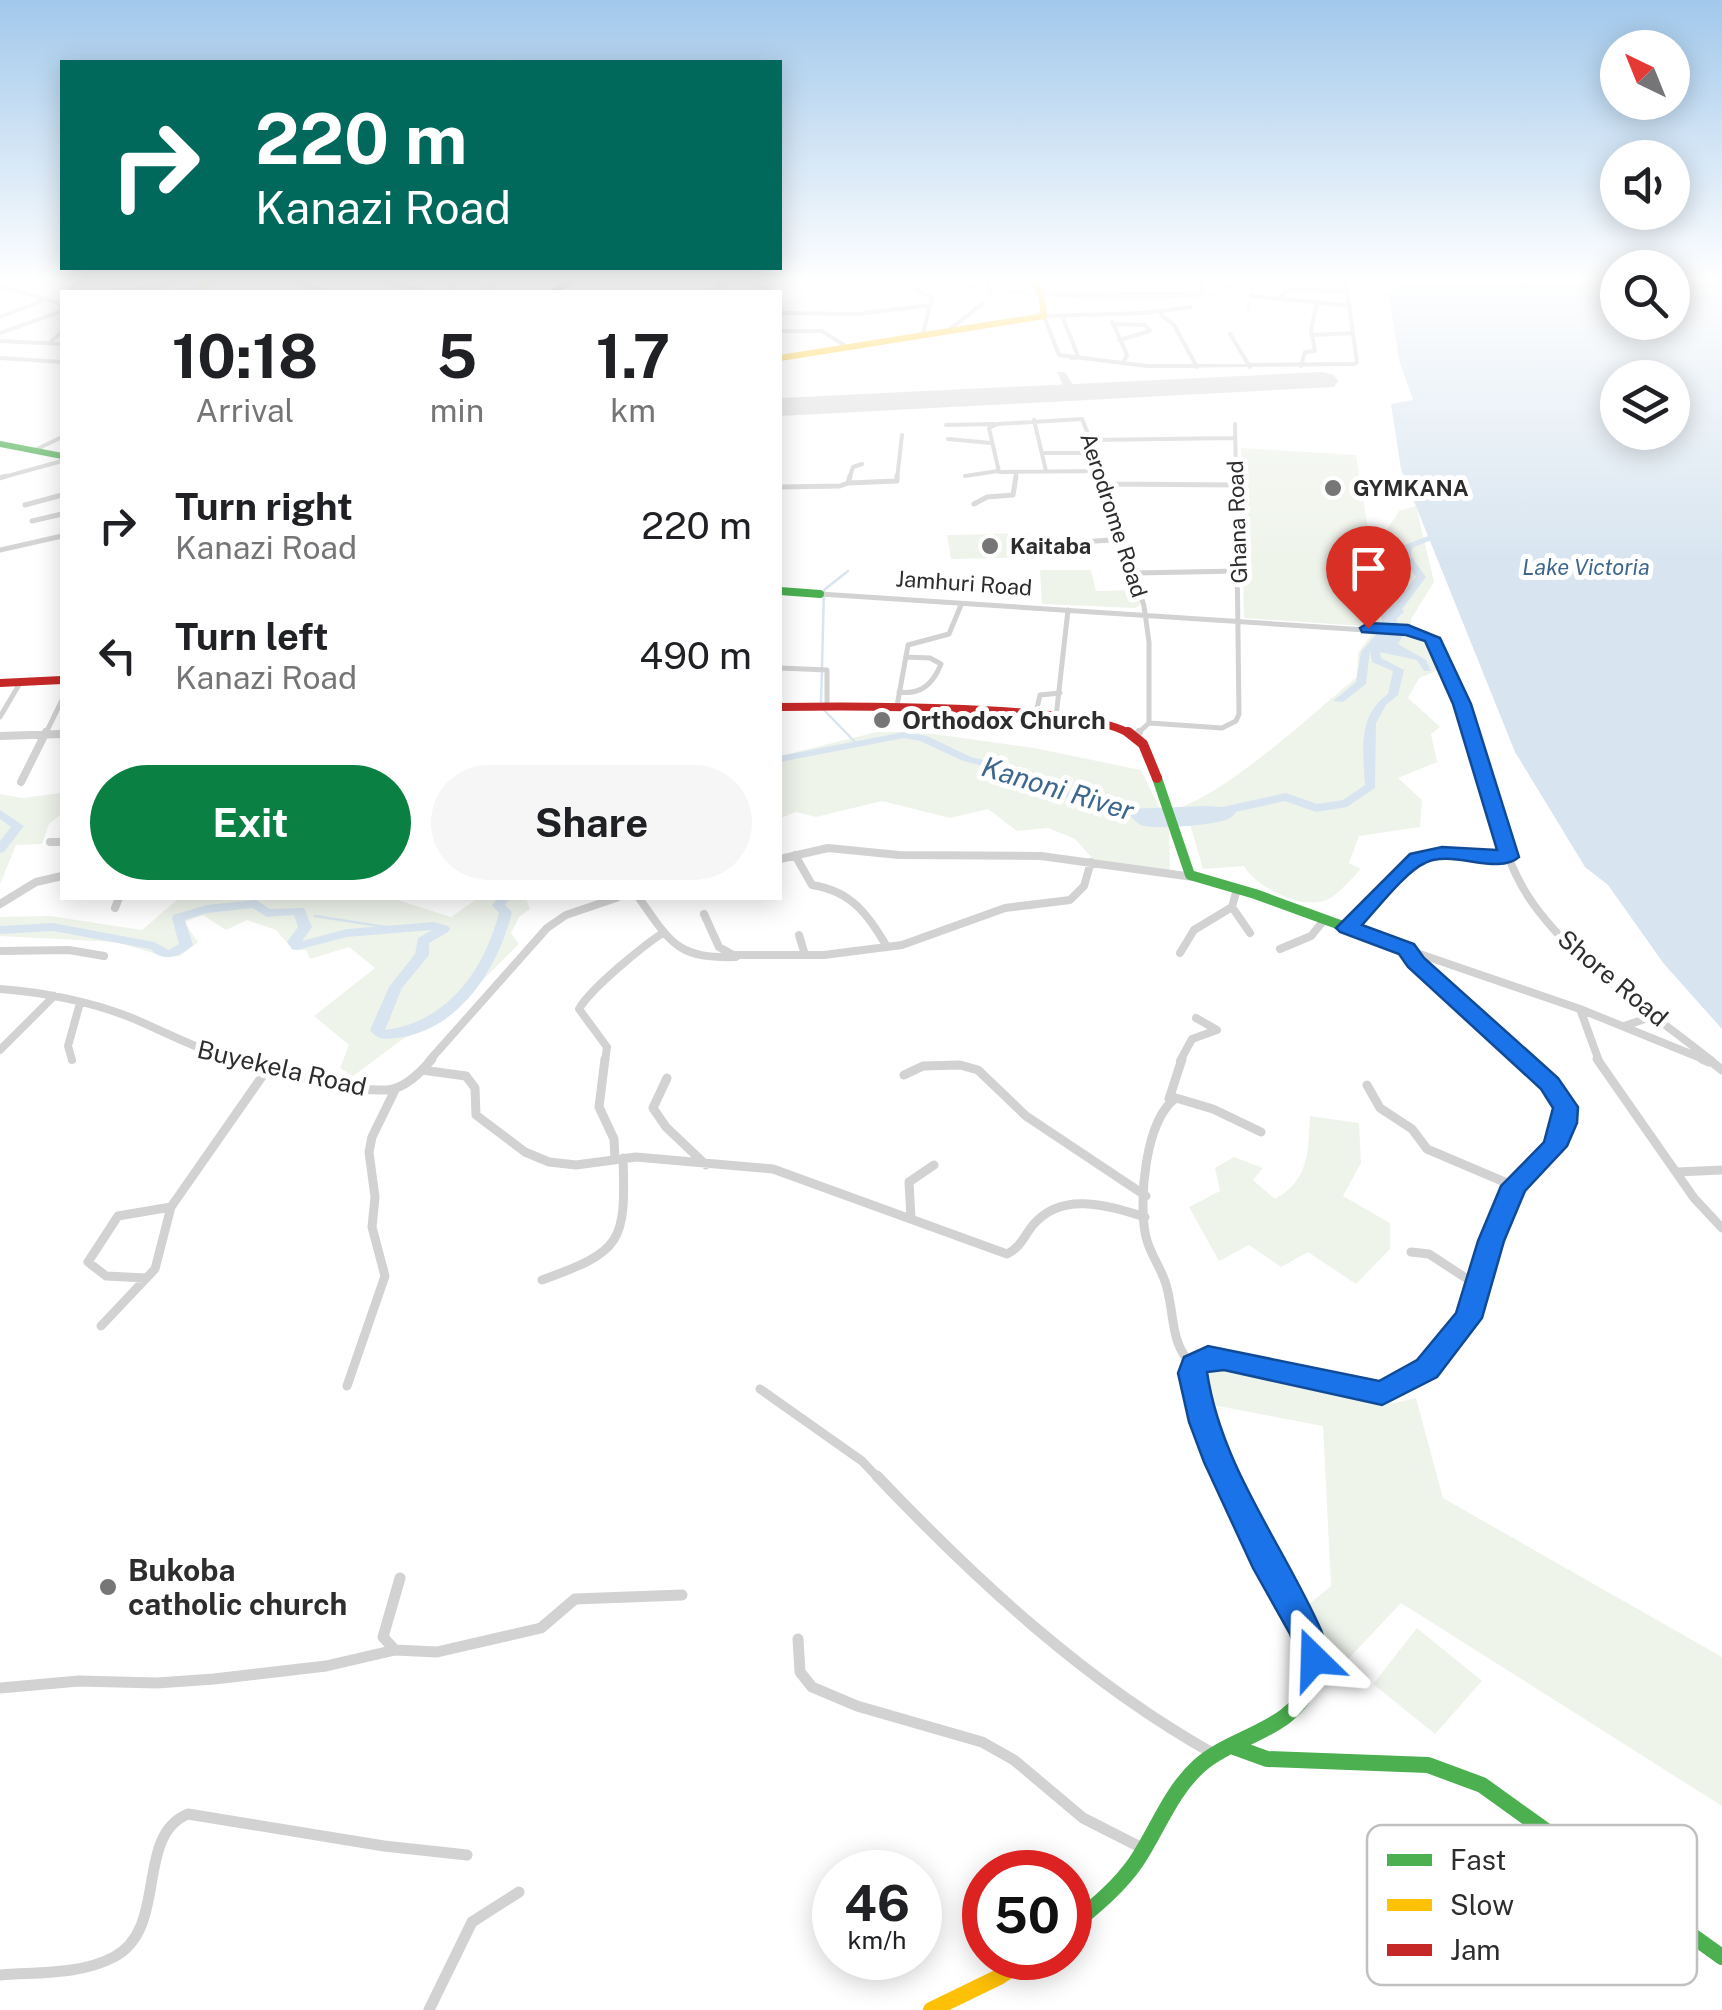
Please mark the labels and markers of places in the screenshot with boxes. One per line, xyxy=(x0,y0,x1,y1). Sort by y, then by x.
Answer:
place label: GYMKANA xyxy=(1353,475,1469,501)
marker: GYMKANA xyxy=(1322,477,1344,499)
pin xyxy=(1326,526,1411,629)
place label: Kaitaba xyxy=(1010,533,1091,559)
marker: Kaitaba xyxy=(979,535,1001,557)
place label: Orthodox Church xyxy=(902,705,1106,735)
marker: Orthodox Church xyxy=(871,709,893,731)
place label: Bukoba catholic church xyxy=(128,1552,347,1622)
marker: Bukoba catholic church xyxy=(97,1576,119,1598)

